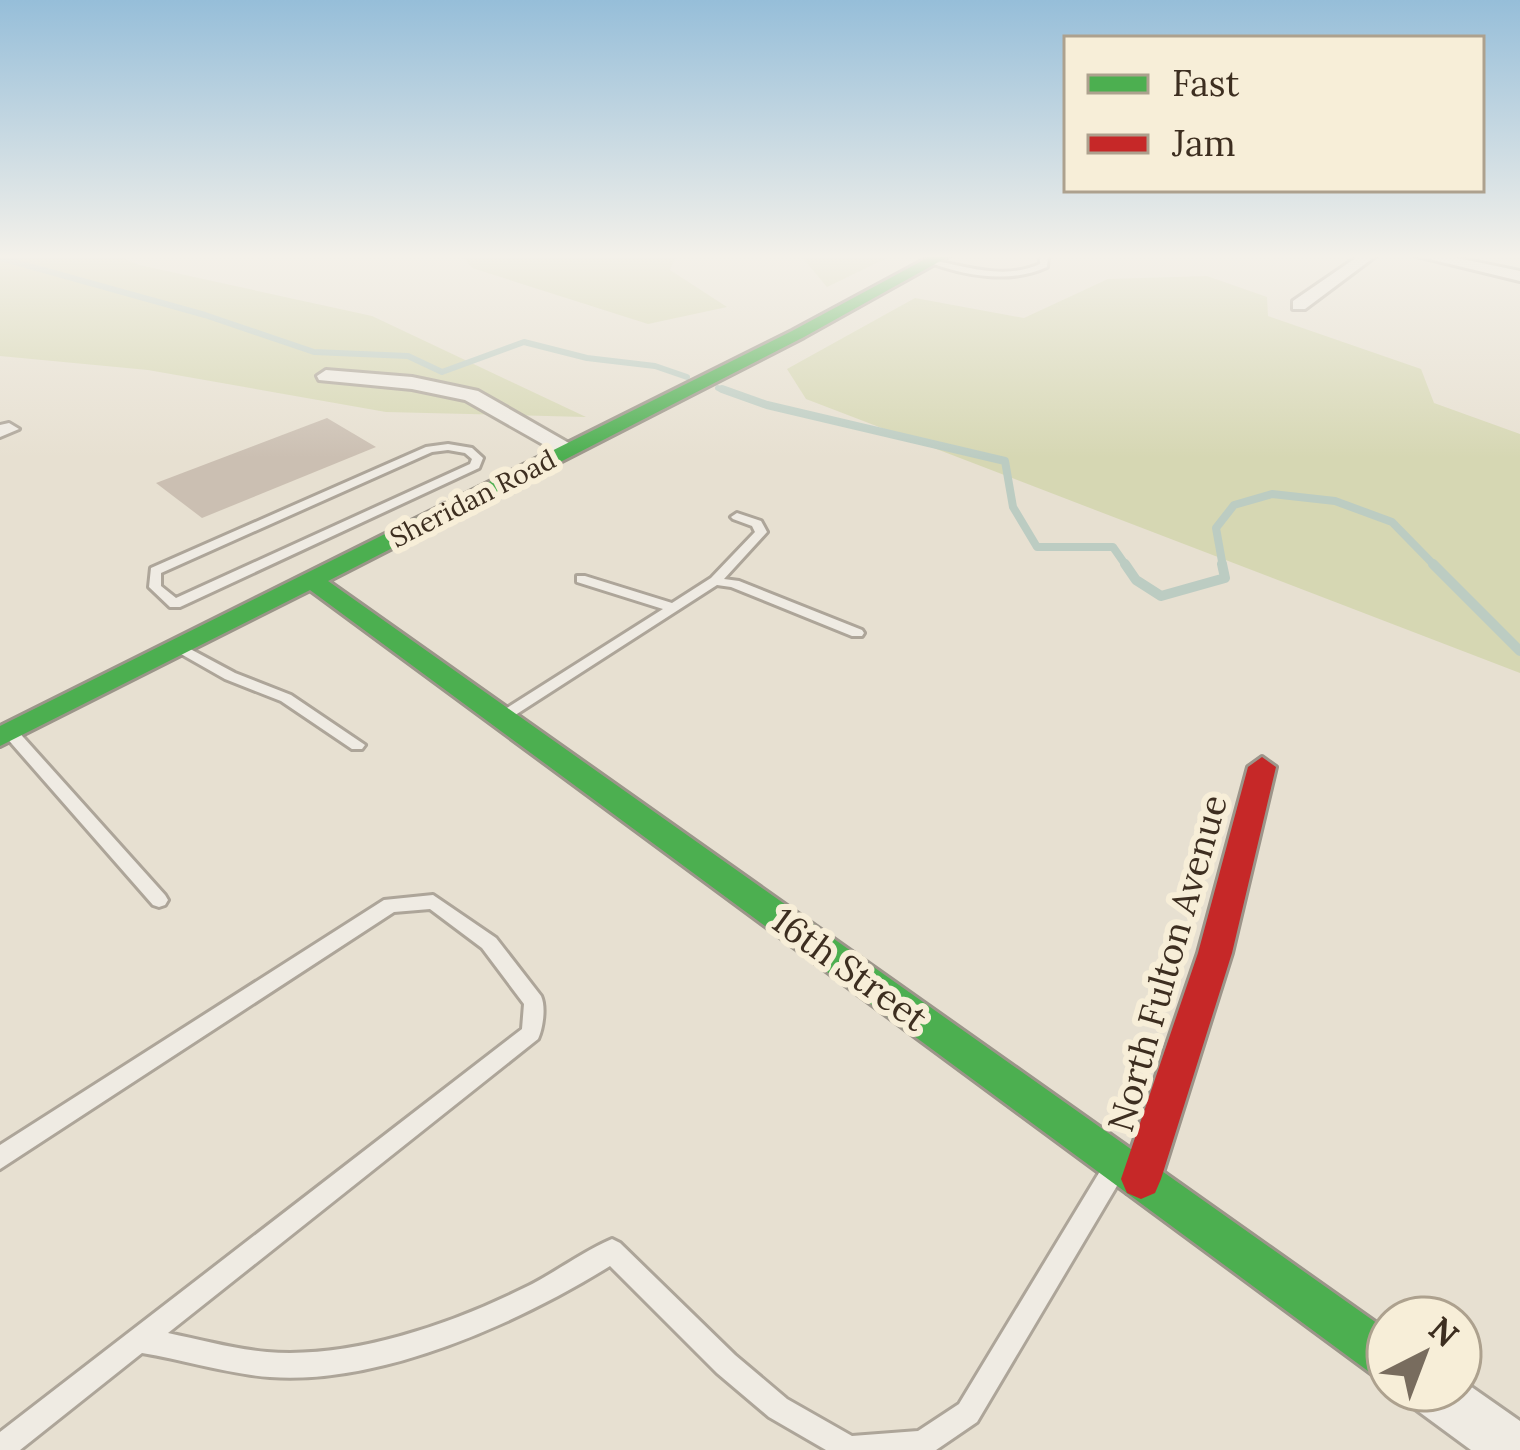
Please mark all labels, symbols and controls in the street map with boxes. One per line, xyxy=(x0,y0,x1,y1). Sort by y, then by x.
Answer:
legend xyxy=(1064,36,1484,192)
text: Fast xyxy=(1172,60,1240,106)
text: Jam xyxy=(1171,120,1236,166)
street label: Sheridan Road xyxy=(384,442,561,554)
street label: North Fulton Avenue xyxy=(1097,789,1237,1137)
street label: 16th Street xyxy=(763,897,937,1041)
north arrow xyxy=(1364,1294,1484,1414)
text: N xyxy=(1421,1308,1468,1356)

